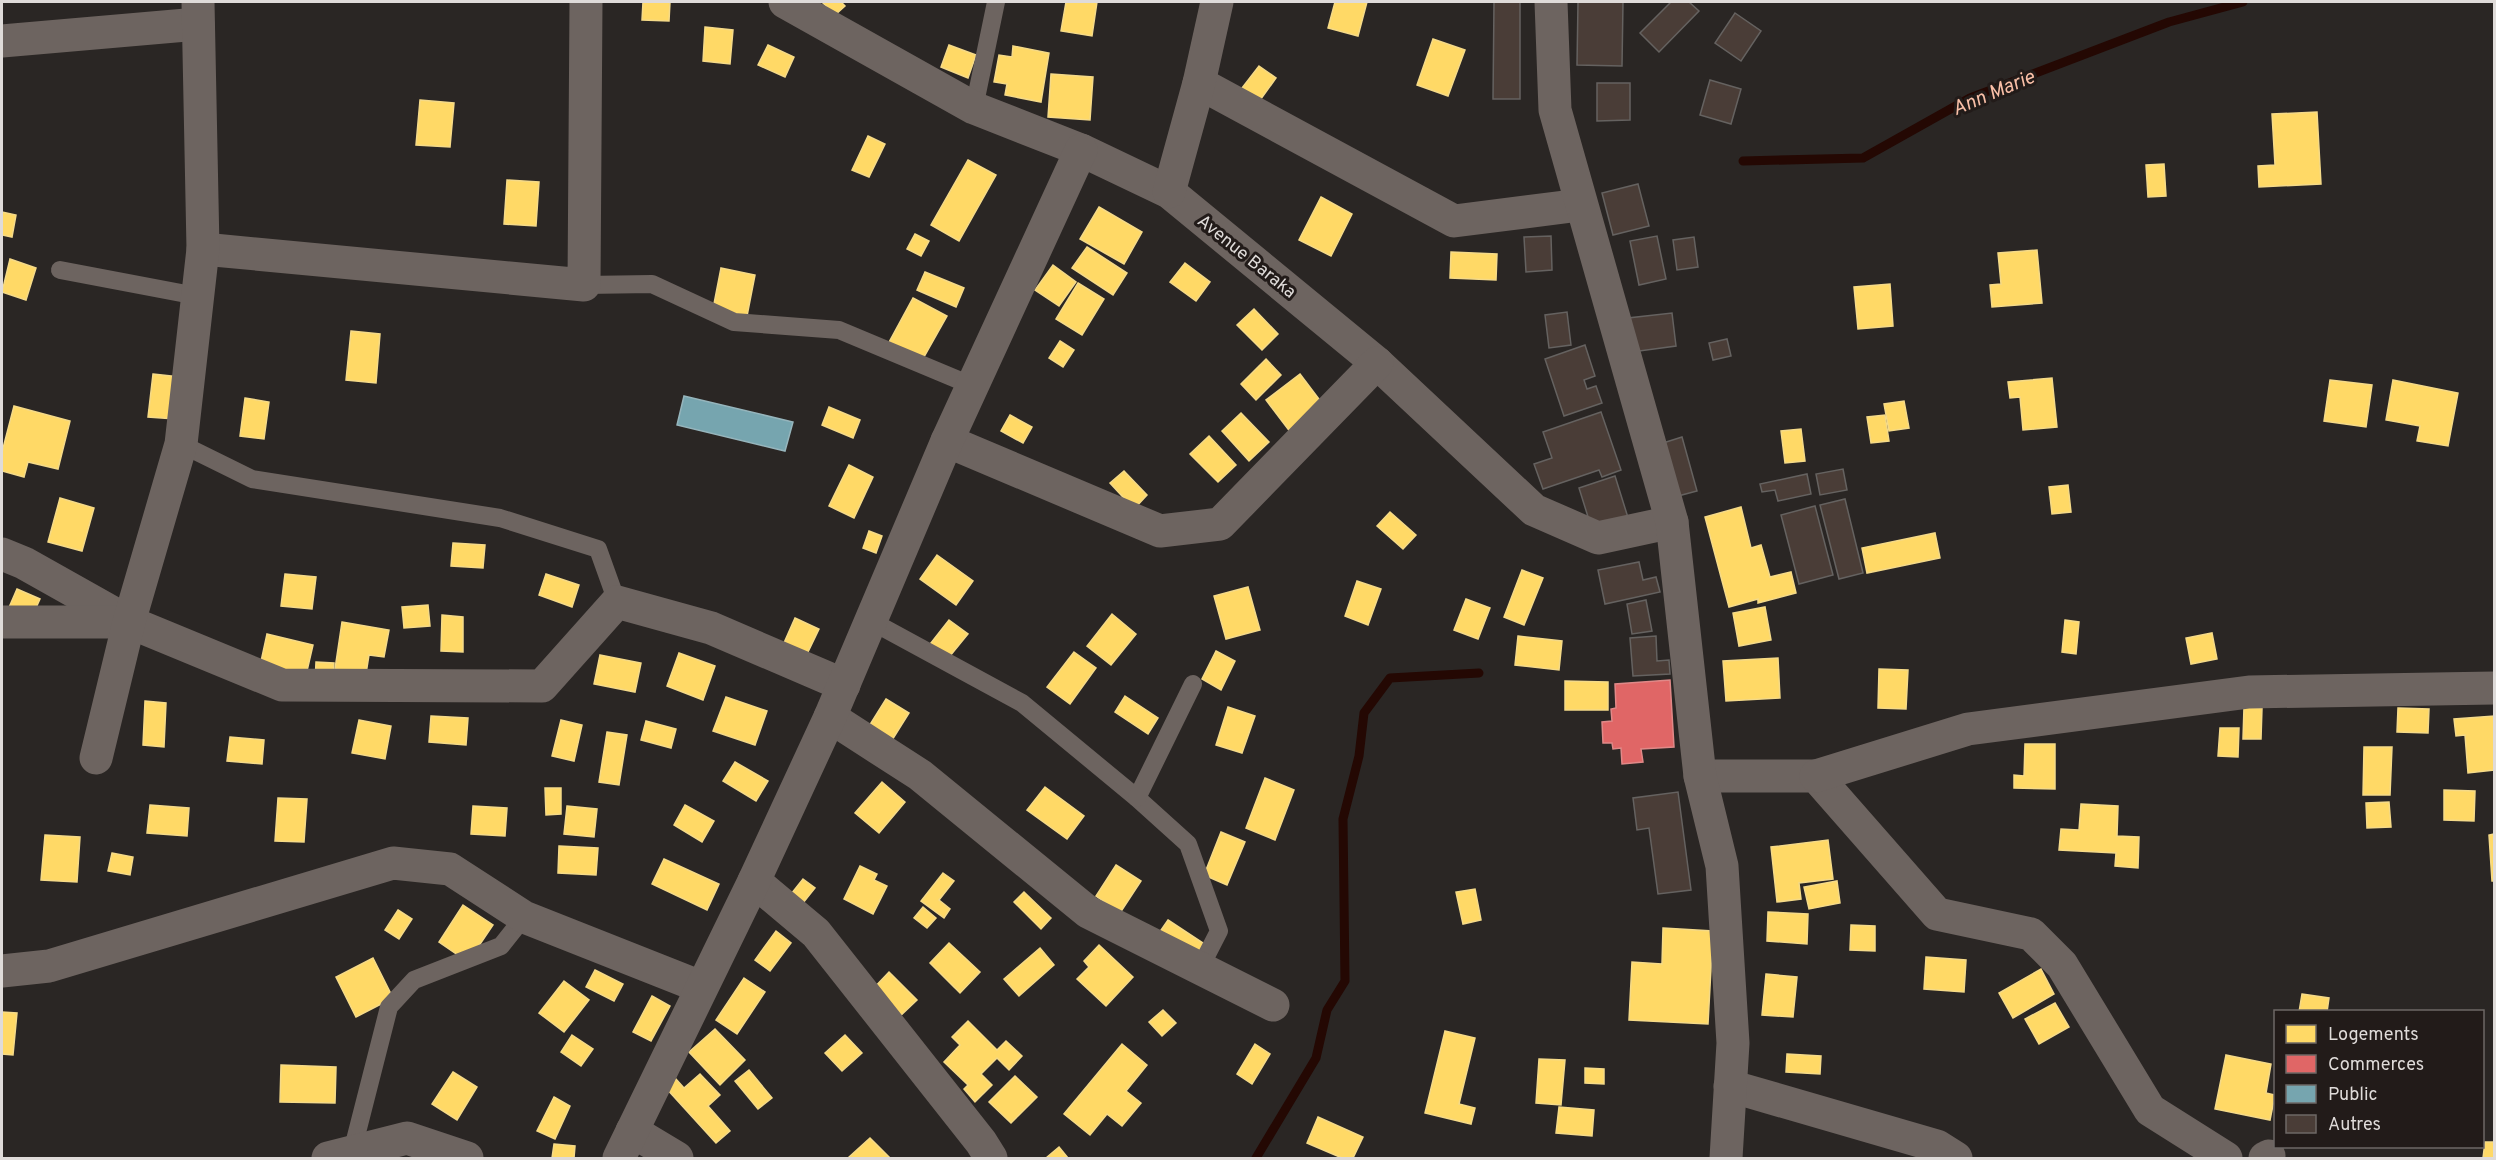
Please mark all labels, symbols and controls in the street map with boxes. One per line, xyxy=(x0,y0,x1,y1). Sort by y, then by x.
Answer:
water label: Ann Marie xyxy=(1949,65,2040,123)
street label: Avenue Baraka xyxy=(1192,210,1300,304)
legend xyxy=(2274,1010,2484,1148)
text: Logements xyxy=(2328,1024,2419,1047)
text: Commerces xyxy=(2328,1054,2424,1077)
text: Public xyxy=(2328,1084,2378,1107)
text: Autres xyxy=(2328,1114,2381,1137)

